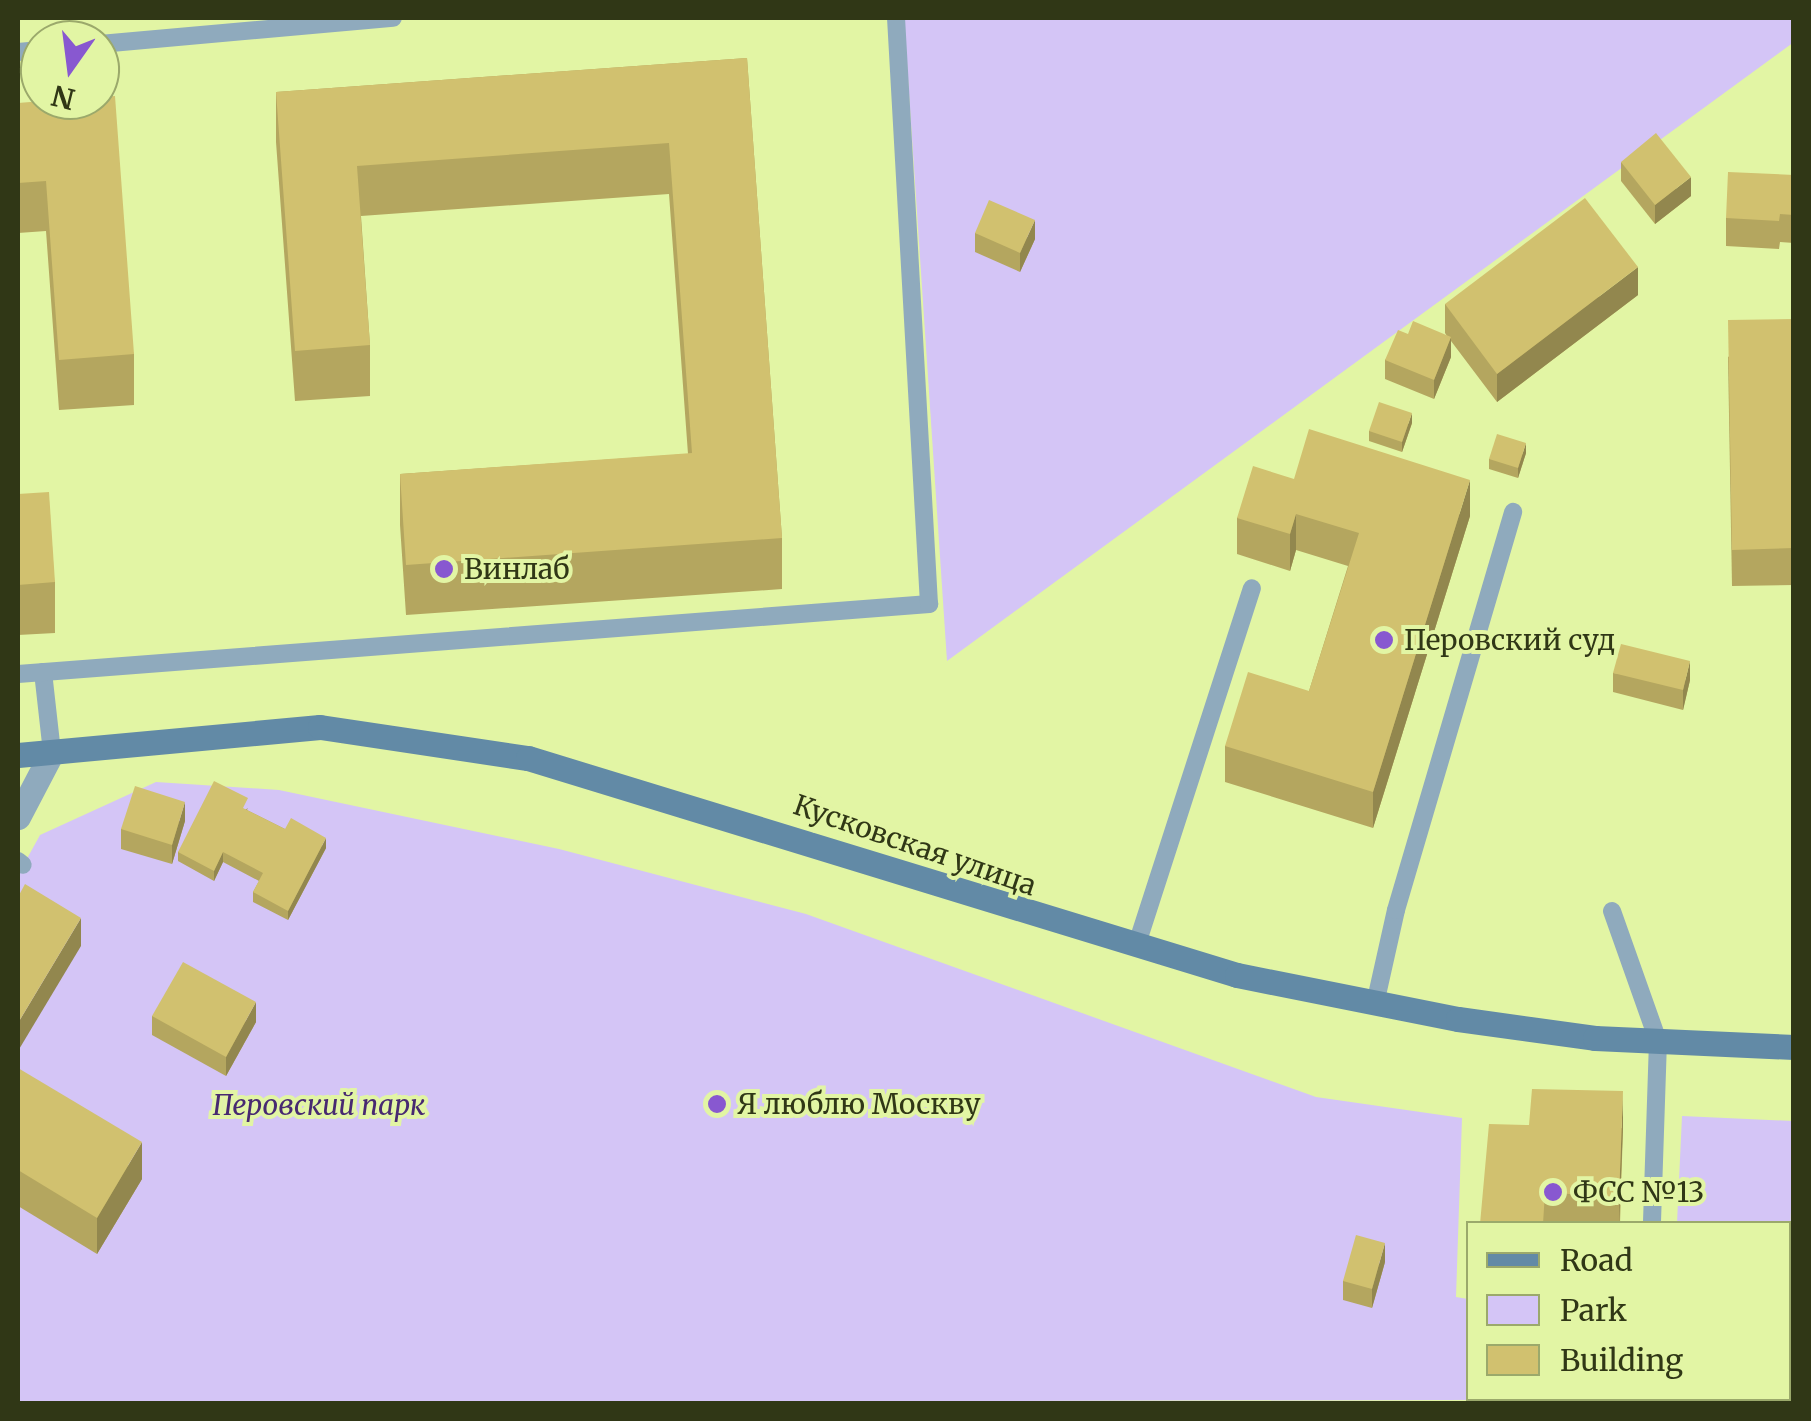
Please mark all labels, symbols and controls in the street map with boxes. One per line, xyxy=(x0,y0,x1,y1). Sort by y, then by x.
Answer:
north arrow xyxy=(20,20,120,120)
text: N xyxy=(48,77,78,117)
place label: Винлаб xyxy=(464,552,569,586)
marker: Винлаб xyxy=(433,558,455,580)
place label: Перовский суд xyxy=(1404,623,1616,657)
marker: Перовский суд xyxy=(1373,629,1395,651)
street label: Кусковская улица xyxy=(789,788,1041,902)
place label: Я люблю Москву xyxy=(737,1087,981,1121)
park label: Перовский парк xyxy=(213,1088,425,1122)
marker: Я люблю Москву xyxy=(706,1093,728,1115)
place label: ФСС №13 xyxy=(1573,1175,1704,1209)
marker: ФСС №13 xyxy=(1542,1181,1564,1203)
legend xyxy=(1466,1221,1791,1401)
text: Road xyxy=(1560,1241,1633,1279)
text: Park xyxy=(1560,1291,1627,1329)
text: Building xyxy=(1560,1341,1683,1379)

